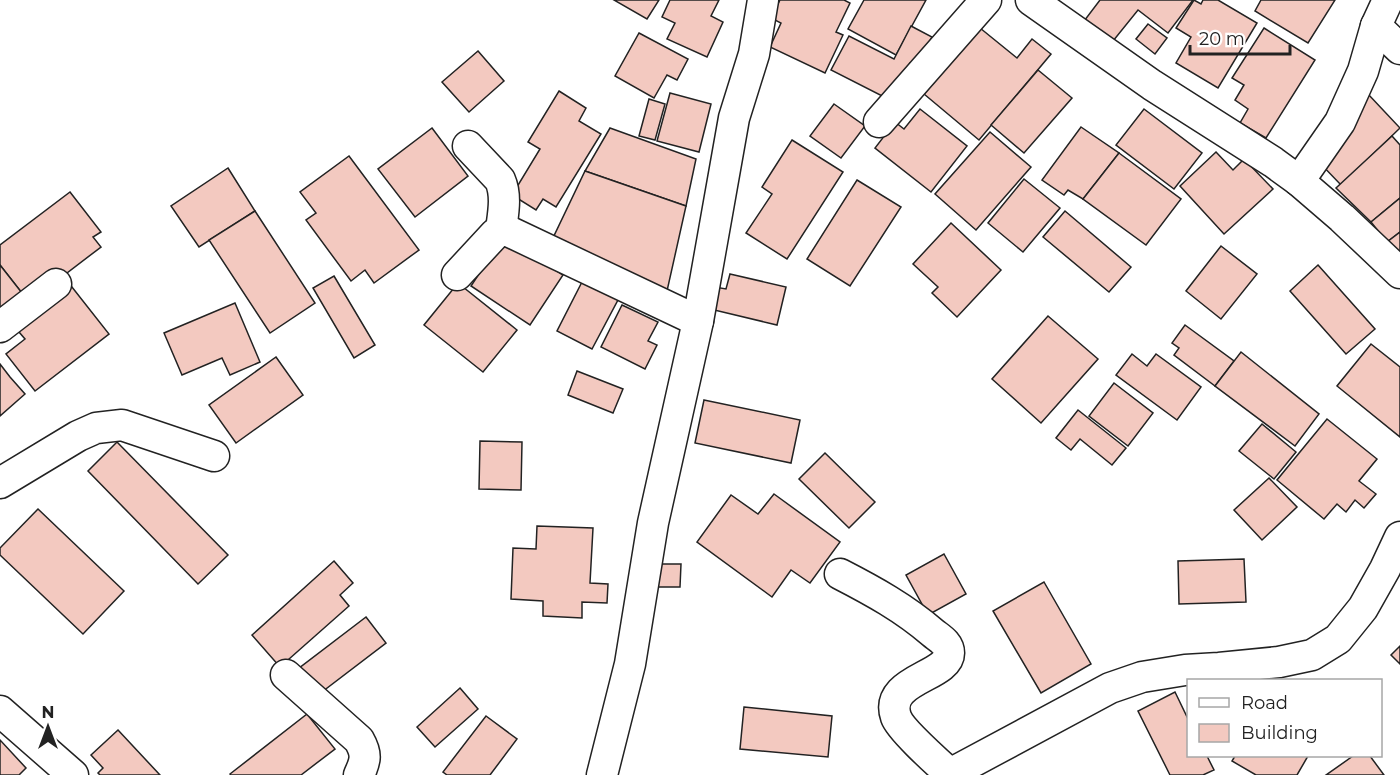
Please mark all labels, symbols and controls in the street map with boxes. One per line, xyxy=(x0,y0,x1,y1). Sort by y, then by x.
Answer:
scale bar xyxy=(1190,18,1290,56)
text: 20 m xyxy=(1199,28,1245,50)
legend xyxy=(1187,679,1382,757)
text: Road xyxy=(1241,692,1288,714)
north arrow xyxy=(18,697,78,757)
text: N xyxy=(42,703,54,722)
text: Building xyxy=(1241,722,1318,744)

